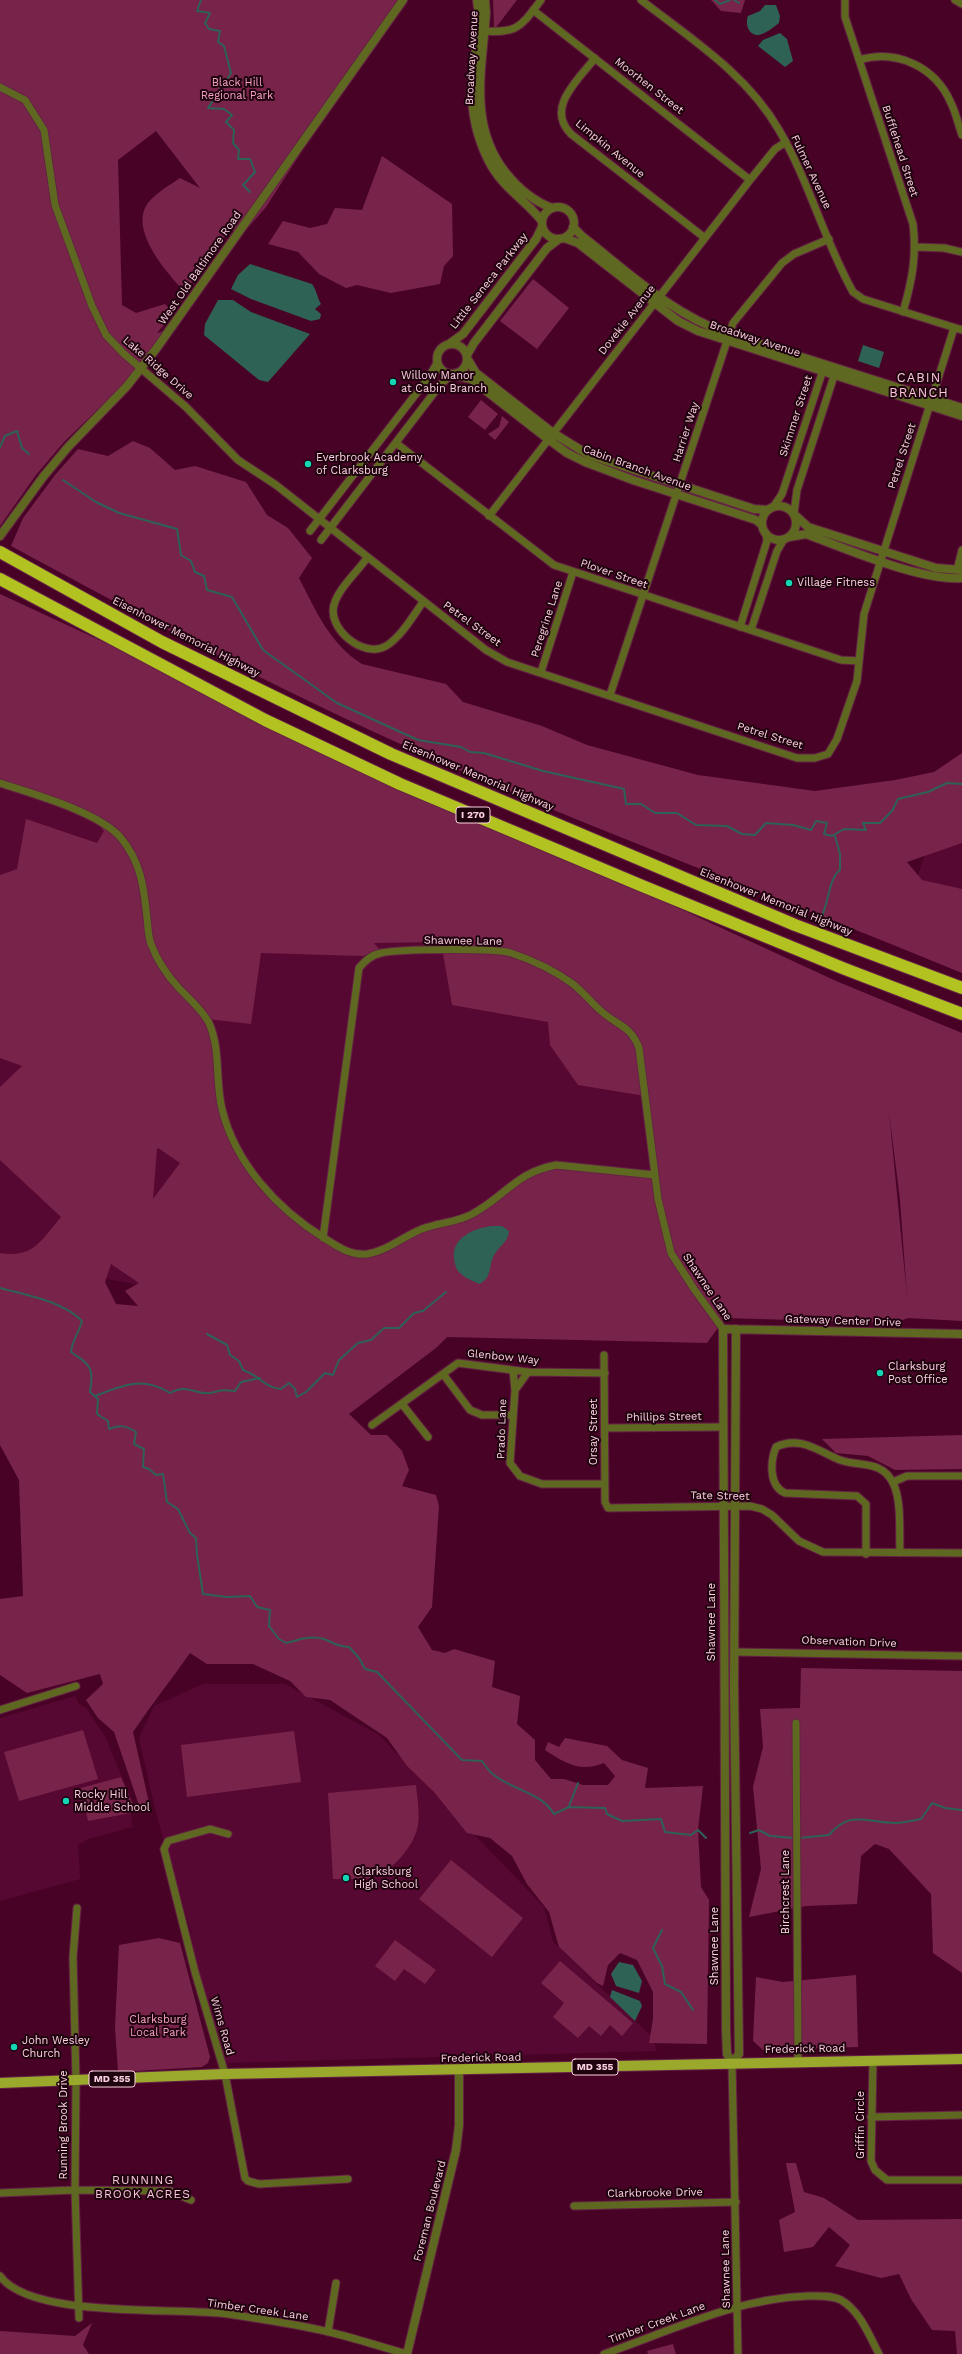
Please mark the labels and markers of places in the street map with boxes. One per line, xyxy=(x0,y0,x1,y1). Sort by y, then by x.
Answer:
place label: Willow Manor at Cabin Branch xyxy=(401,369,487,395)
marker: Willow Manor at Cabin Branch xyxy=(388,377,398,387)
place label: Everbrook Academy of Clarksburg xyxy=(316,451,422,477)
marker: Everbrook Academy of Clarksburg xyxy=(303,459,313,469)
place label: Village Fitness xyxy=(797,576,875,590)
marker: Village Fitness xyxy=(784,578,794,588)
place label: Clarksburg Post Office xyxy=(888,1360,948,1386)
marker: Clarksburg Post Office xyxy=(875,1368,885,1378)
place label: Rocky Hill Middle School xyxy=(74,1788,150,1814)
marker: Rocky Hill Middle School xyxy=(61,1796,71,1806)
place label: Clarksburg High School xyxy=(354,1865,418,1891)
marker: Clarksburg High School xyxy=(341,1873,351,1883)
place label: John Wesley Church xyxy=(22,2034,90,2060)
marker: John Wesley Church xyxy=(9,2042,19,2052)

